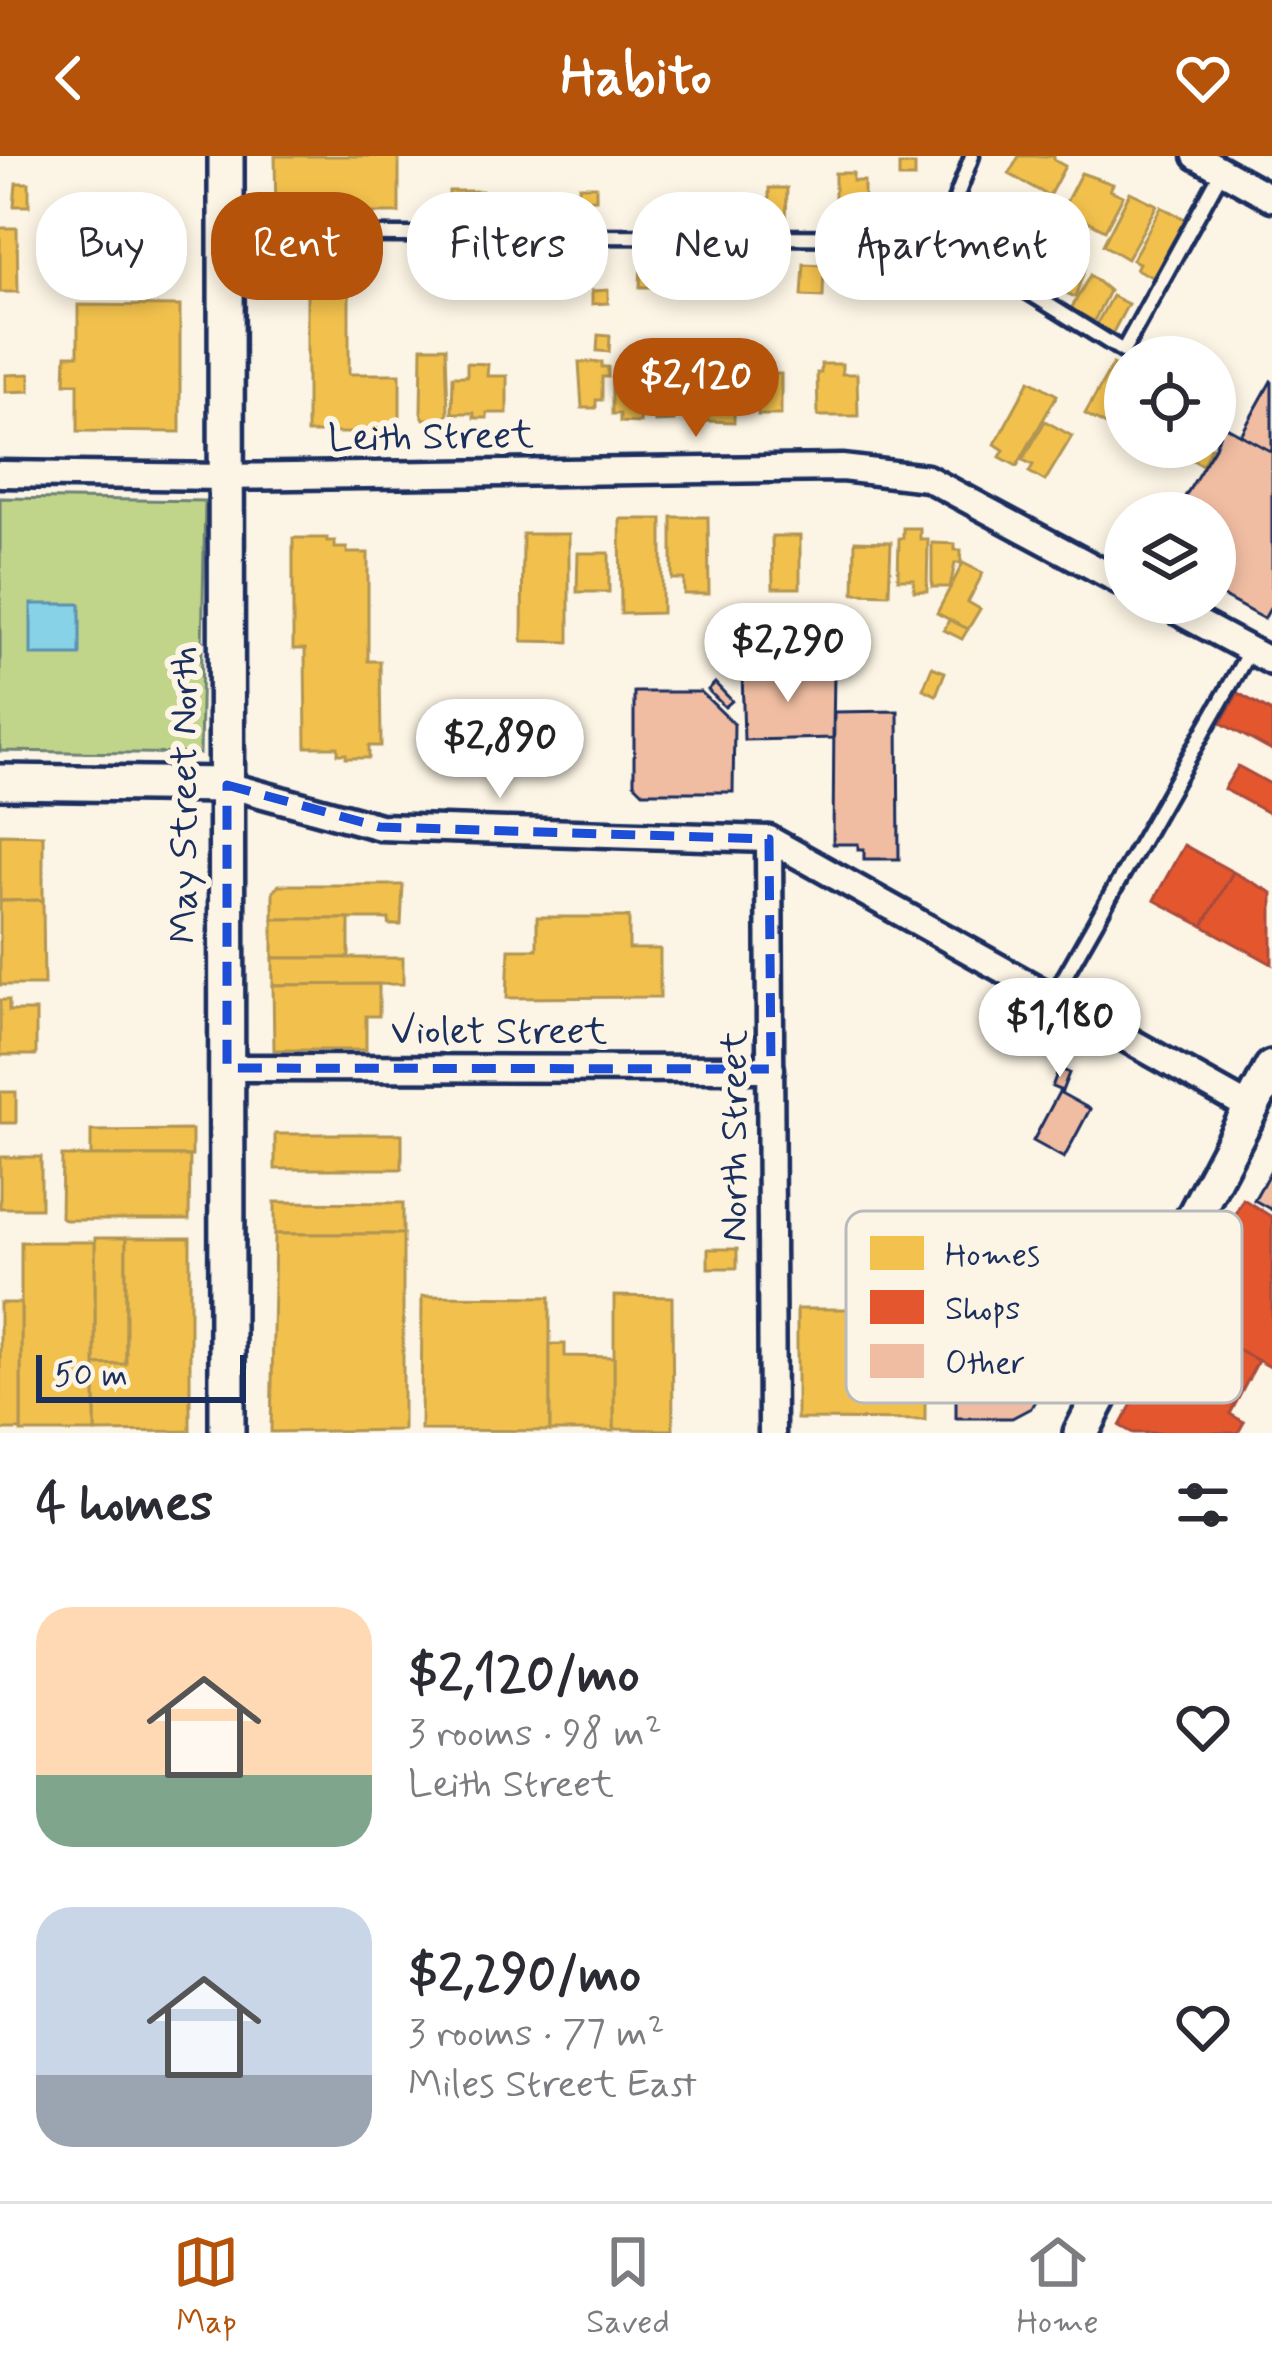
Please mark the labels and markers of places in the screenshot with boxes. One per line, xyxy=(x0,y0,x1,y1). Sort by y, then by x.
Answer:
pin: $2,120 xyxy=(598,338,794,440)
pin: $2,290 xyxy=(690,603,886,705)
pin: $2,890 xyxy=(402,699,598,801)
pin: $1,180 xyxy=(962,978,1158,1080)

